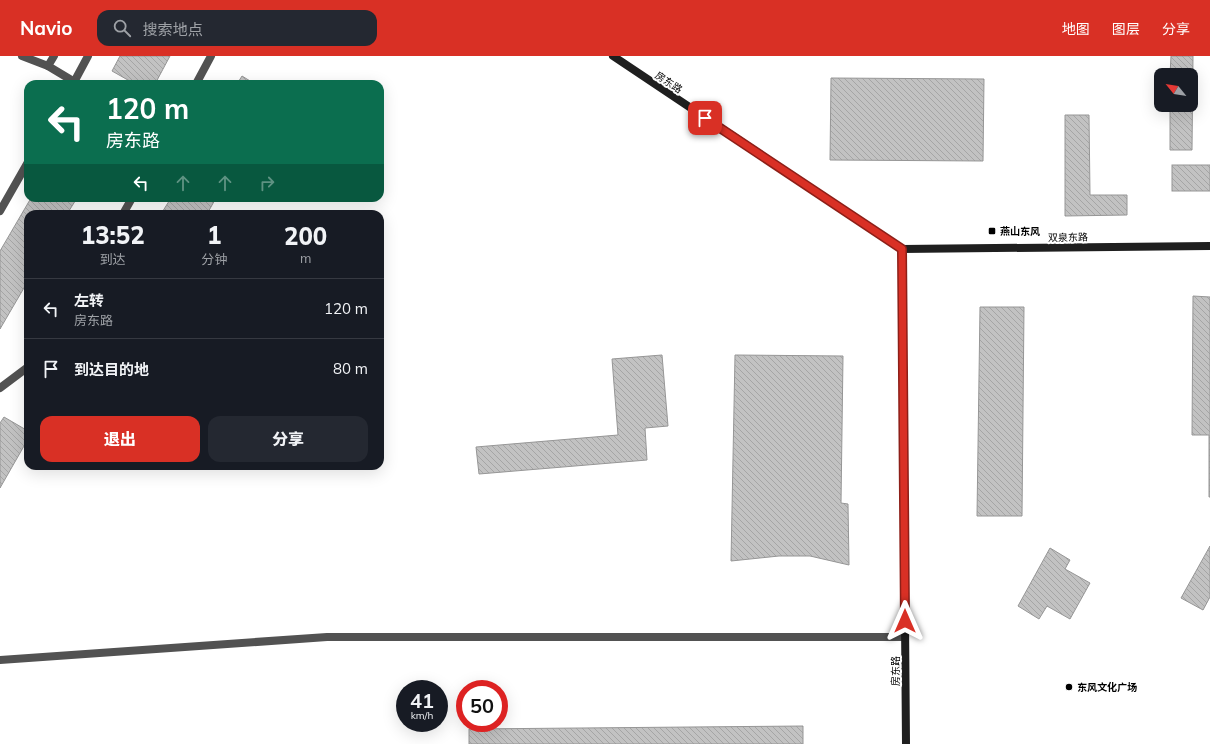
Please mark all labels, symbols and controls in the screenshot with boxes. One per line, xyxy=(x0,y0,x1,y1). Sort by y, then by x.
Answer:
search box xyxy=(97,10,377,46)
text: Navio xyxy=(20,16,73,40)
icon: search xyxy=(111,17,133,39)
text: 搜索地点 xyxy=(143,20,203,39)
text: 地图 xyxy=(1062,20,1090,38)
text: 图层 xyxy=(1112,20,1140,38)
text: 分享 xyxy=(1162,20,1190,38)
north arrow xyxy=(1154,68,1198,112)
map controls xyxy=(1154,68,1198,112)
street label: 房东路 xyxy=(653,69,685,96)
text: 120 m xyxy=(106,91,189,126)
icon: left xyxy=(40,96,92,148)
pin xyxy=(688,101,722,135)
icon: arrive xyxy=(694,107,716,129)
text: 房东路 xyxy=(106,129,160,152)
icon: left xyxy=(130,172,152,194)
icon: ahead xyxy=(172,172,194,194)
icon: ahead xyxy=(214,172,236,194)
icon: right xyxy=(256,172,278,194)
text: 13:52 xyxy=(81,220,145,250)
text: 1 xyxy=(207,220,222,250)
text: 200 xyxy=(284,221,327,251)
place label: 燕山东风 xyxy=(1000,225,1040,238)
marker: 燕山东风 xyxy=(987,226,997,236)
street label: 双泉东路 xyxy=(1048,231,1088,244)
text: m xyxy=(300,250,311,266)
text: 到达 xyxy=(100,251,126,267)
text: 分钟 xyxy=(201,251,227,267)
text: 左转 xyxy=(74,291,104,310)
icon: left xyxy=(40,298,62,320)
text: 120 m xyxy=(324,299,368,318)
text: 房东路 xyxy=(74,312,113,328)
icon: arrive xyxy=(40,358,62,380)
text: 80 m xyxy=(333,359,368,378)
text: 到达目的地 xyxy=(74,360,149,379)
button: 退出 xyxy=(40,416,200,462)
button: 分享 xyxy=(208,416,368,462)
position arrow xyxy=(884,600,926,642)
street label: 房东路 xyxy=(889,656,902,686)
speed limit sign: 50 xyxy=(456,680,508,732)
place label: 东风文化广场 xyxy=(1077,681,1137,694)
marker: 东风文化广场 xyxy=(1064,682,1074,692)
text: 41 xyxy=(410,688,434,713)
text: km/h xyxy=(411,709,433,722)

